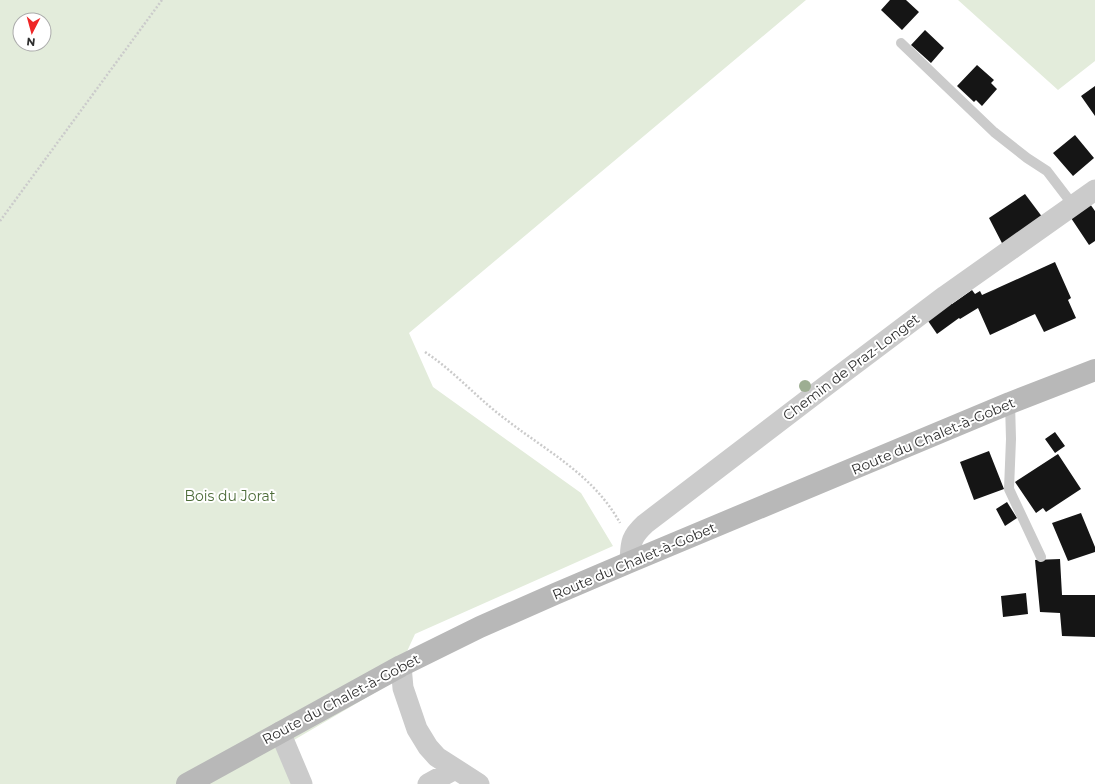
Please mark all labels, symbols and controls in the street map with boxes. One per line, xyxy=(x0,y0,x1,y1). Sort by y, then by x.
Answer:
north arrow xyxy=(12,12,52,52)
text: N xyxy=(26,35,36,49)
street label: Chemin de Praz-Longet xyxy=(779,309,923,424)
street label: Route du Chalet-à-Gobet xyxy=(848,393,1018,479)
park label: Bois du Jorat xyxy=(185,487,276,505)
street label: Route du Chalet-à-Gobet xyxy=(549,518,719,604)
street label: Route du Chalet-à-Gobet xyxy=(259,650,423,748)

